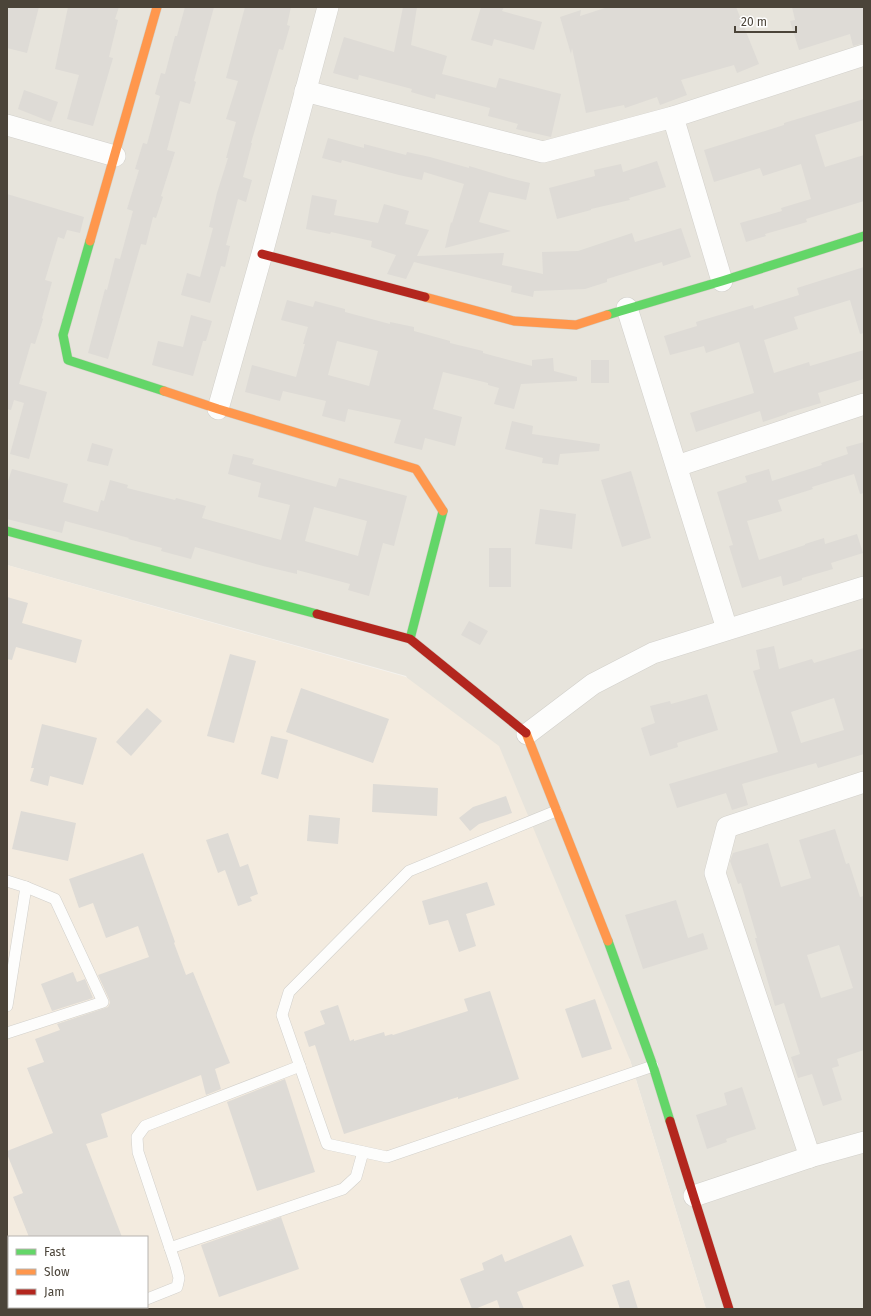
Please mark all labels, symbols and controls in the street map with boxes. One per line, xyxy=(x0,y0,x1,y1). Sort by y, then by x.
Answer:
scale bar xyxy=(735,8,796,34)
text: 20 m xyxy=(741,15,767,29)
legend xyxy=(8,1236,148,1308)
text: Fast xyxy=(44,1245,66,1259)
text: Slow xyxy=(44,1265,70,1279)
text: Jam xyxy=(44,1285,64,1299)

